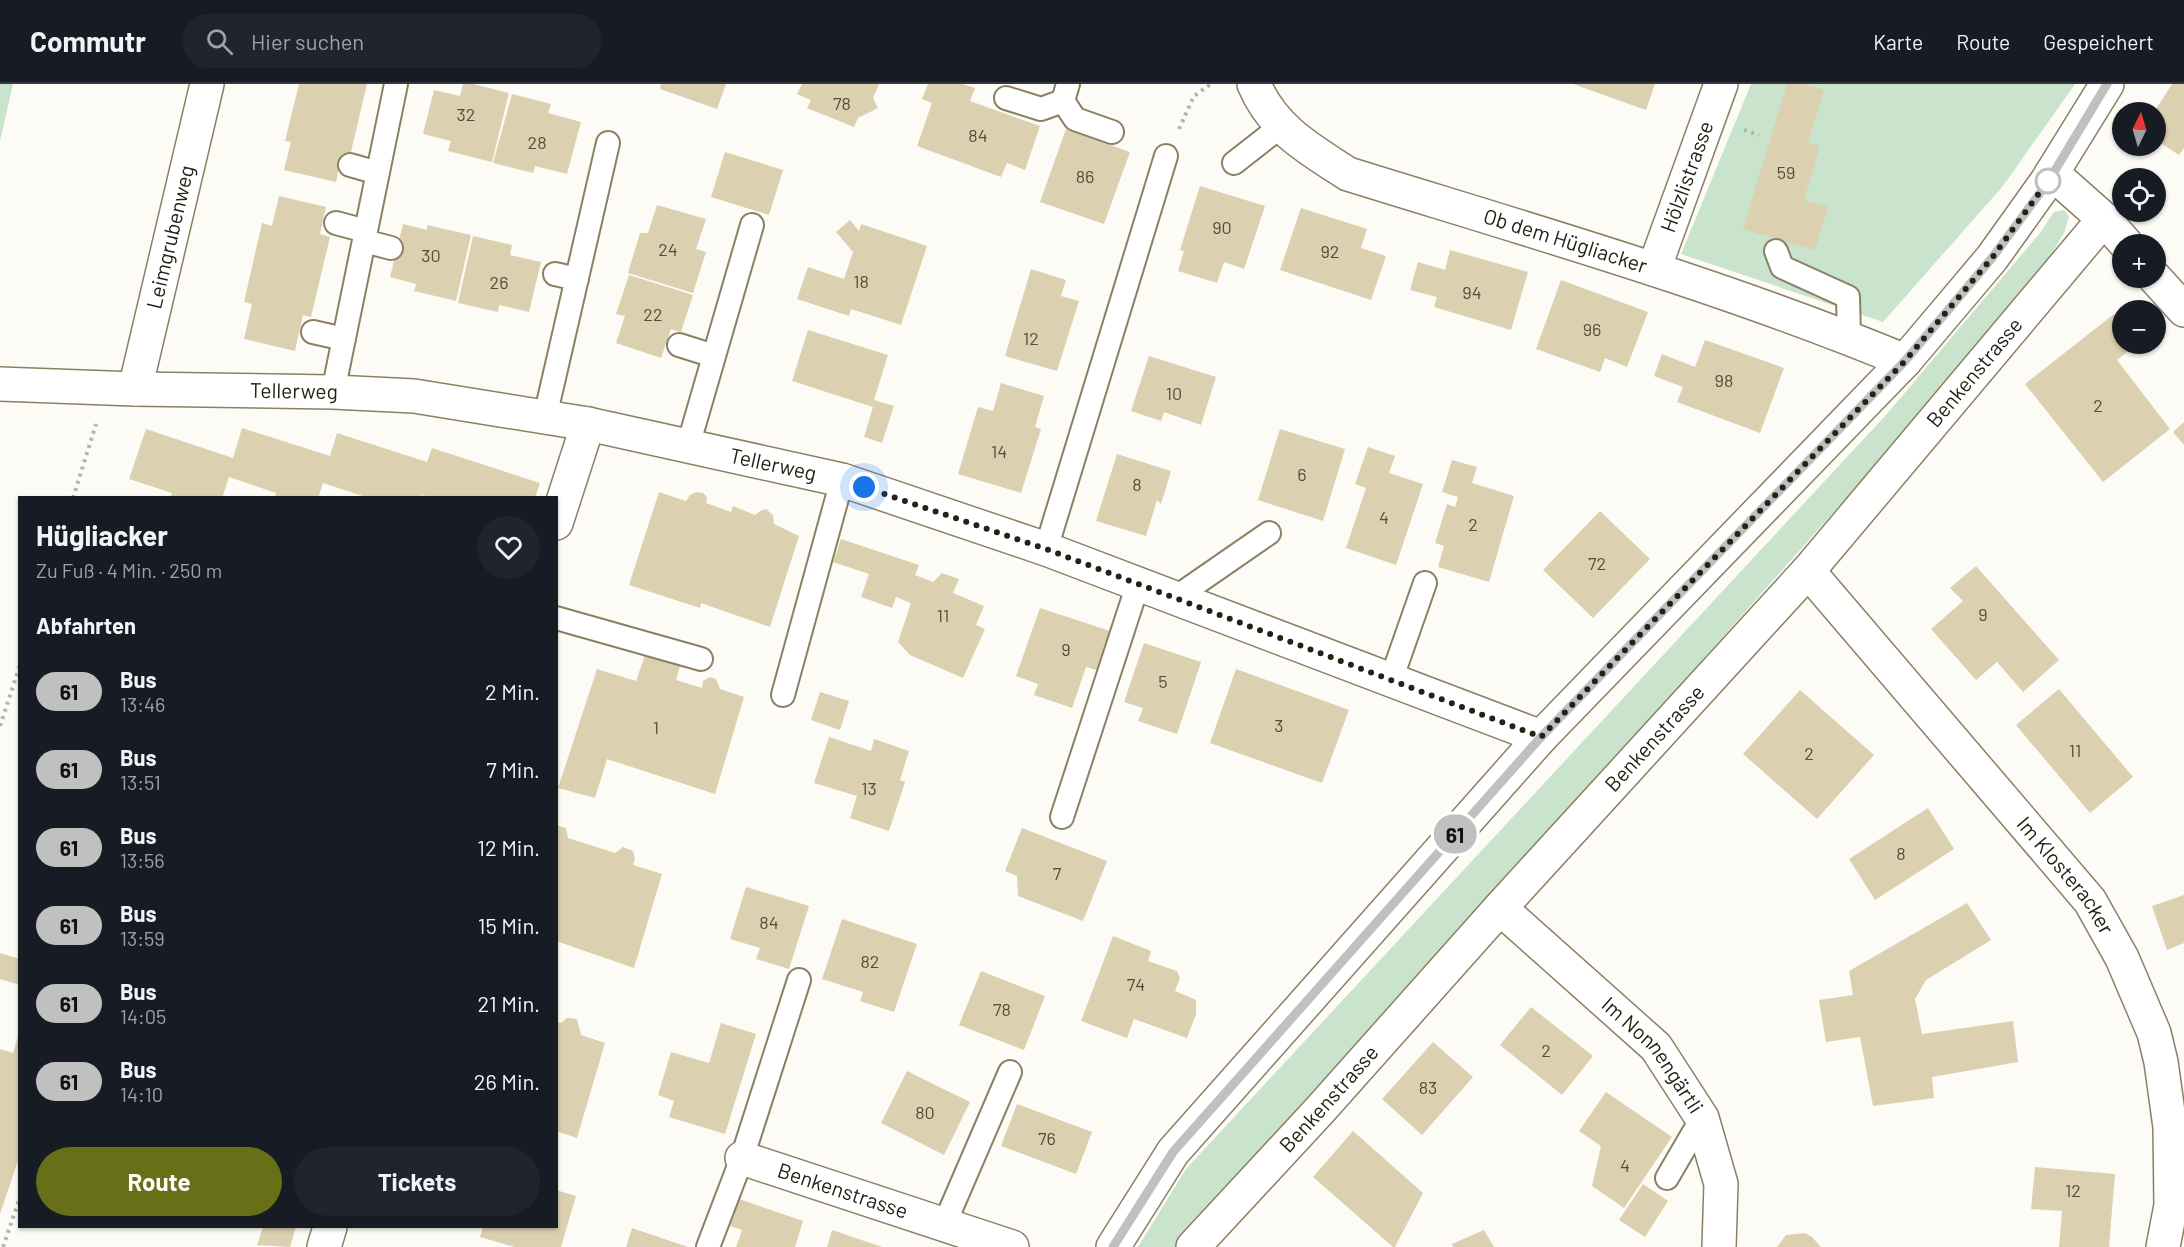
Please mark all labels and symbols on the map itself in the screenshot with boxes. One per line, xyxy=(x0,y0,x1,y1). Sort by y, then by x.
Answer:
house number: 78 xyxy=(833,92,851,114)
north arrow xyxy=(2112,102,2166,156)
house number: 32 xyxy=(457,103,475,125)
street label: Hölzlistrasse xyxy=(1654,117,1718,235)
house number: 84 xyxy=(968,124,988,146)
house number: 28 xyxy=(527,131,547,153)
house number: 59 xyxy=(1777,161,1795,183)
street label: Leimgrubenweg xyxy=(140,162,198,311)
house number: 86 xyxy=(1076,165,1094,187)
unlabelled marker xyxy=(2035,168,2061,194)
street label: Ob dem Hügliacker xyxy=(1481,202,1651,277)
house number: 90 xyxy=(1212,216,1232,238)
house number: 24 xyxy=(658,238,678,260)
house number: 92 xyxy=(1320,240,1340,262)
house number: 30 xyxy=(421,244,441,266)
house number: 18 xyxy=(853,270,869,292)
house number: 26 xyxy=(490,271,508,293)
house number: 94 xyxy=(1462,281,1482,303)
house number: 22 xyxy=(643,303,663,325)
street label: Benkenstrasse xyxy=(1920,312,2027,432)
house number: 96 xyxy=(1583,318,1601,340)
house number: 12 xyxy=(1023,327,1039,349)
house number: 98 xyxy=(1715,369,1733,391)
street label: Tellerweg xyxy=(250,377,338,403)
house number: 10 xyxy=(1166,382,1182,404)
house number: 2 xyxy=(2093,394,2103,416)
house number: 14 xyxy=(991,440,1007,462)
street label: Tellerweg xyxy=(728,442,819,485)
house number: 6 xyxy=(1297,463,1307,485)
your location xyxy=(849,472,879,502)
house number: 8 xyxy=(1132,473,1142,495)
house number: 4 xyxy=(1379,506,1389,528)
house number: 2 xyxy=(1468,513,1478,535)
house number: 72 xyxy=(1588,552,1606,574)
house number: 9 xyxy=(1978,603,1988,625)
house number: 11 xyxy=(937,604,949,626)
house number: 9 xyxy=(1061,638,1071,660)
house number: 5 xyxy=(1158,670,1168,692)
street label: Benkenstrasse xyxy=(1599,679,1709,796)
house number: 3 xyxy=(1274,714,1284,736)
house number: 1 xyxy=(653,716,659,738)
house number: 11 xyxy=(2069,739,2081,761)
house number: 2 xyxy=(1804,742,1814,764)
house number: 13 xyxy=(861,777,877,799)
street label: Im Klosteracker xyxy=(2012,811,2120,938)
line badge: 61 xyxy=(1428,814,1482,854)
house number: 8 xyxy=(1896,842,1906,864)
house number: 7 xyxy=(1053,862,1062,884)
house number: 84 xyxy=(759,911,779,933)
house number: 82 xyxy=(860,950,880,972)
house number: 74 xyxy=(1127,973,1145,995)
street label: Im Nonnengärtli xyxy=(1597,991,1710,1117)
house number: 78 xyxy=(993,998,1011,1020)
street label: Benkenstrasse xyxy=(1273,1039,1383,1157)
house number: 2 xyxy=(1541,1039,1551,1061)
house number: 83 xyxy=(1419,1076,1437,1098)
house number: 80 xyxy=(915,1101,935,1123)
house number: 76 xyxy=(1038,1127,1056,1149)
house number: 4 xyxy=(1620,1154,1630,1176)
street label: Benkenstrasse xyxy=(775,1157,911,1223)
house number: 12 xyxy=(2065,1179,2081,1201)

